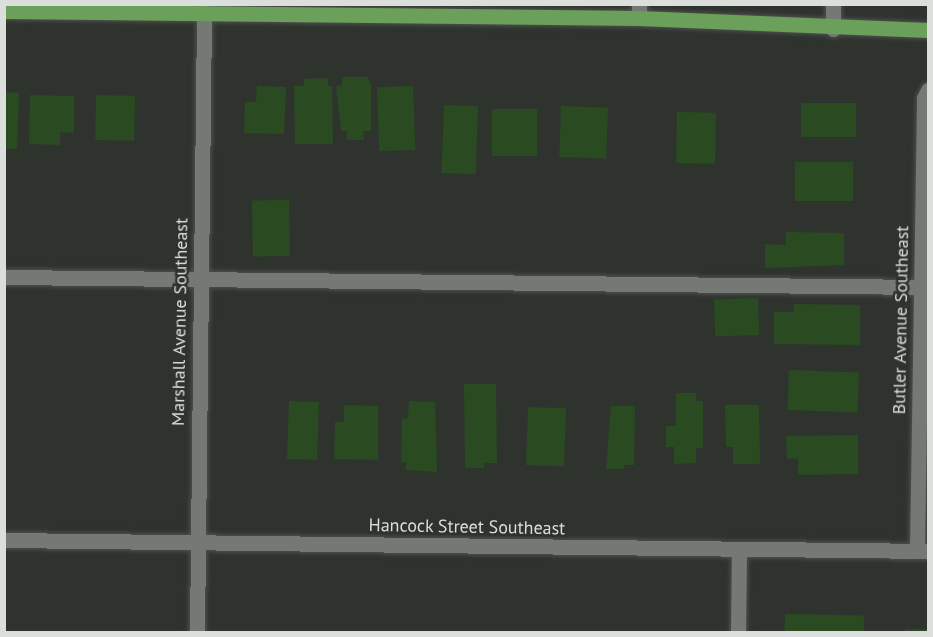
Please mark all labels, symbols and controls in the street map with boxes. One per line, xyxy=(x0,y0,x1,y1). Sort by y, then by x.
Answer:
street label: Marshall Avenue Southeast xyxy=(167,218,193,426)
street label: Butler Avenue Southeast xyxy=(889,225,913,415)
street label: Hancock Street Southeast xyxy=(368,514,566,540)

